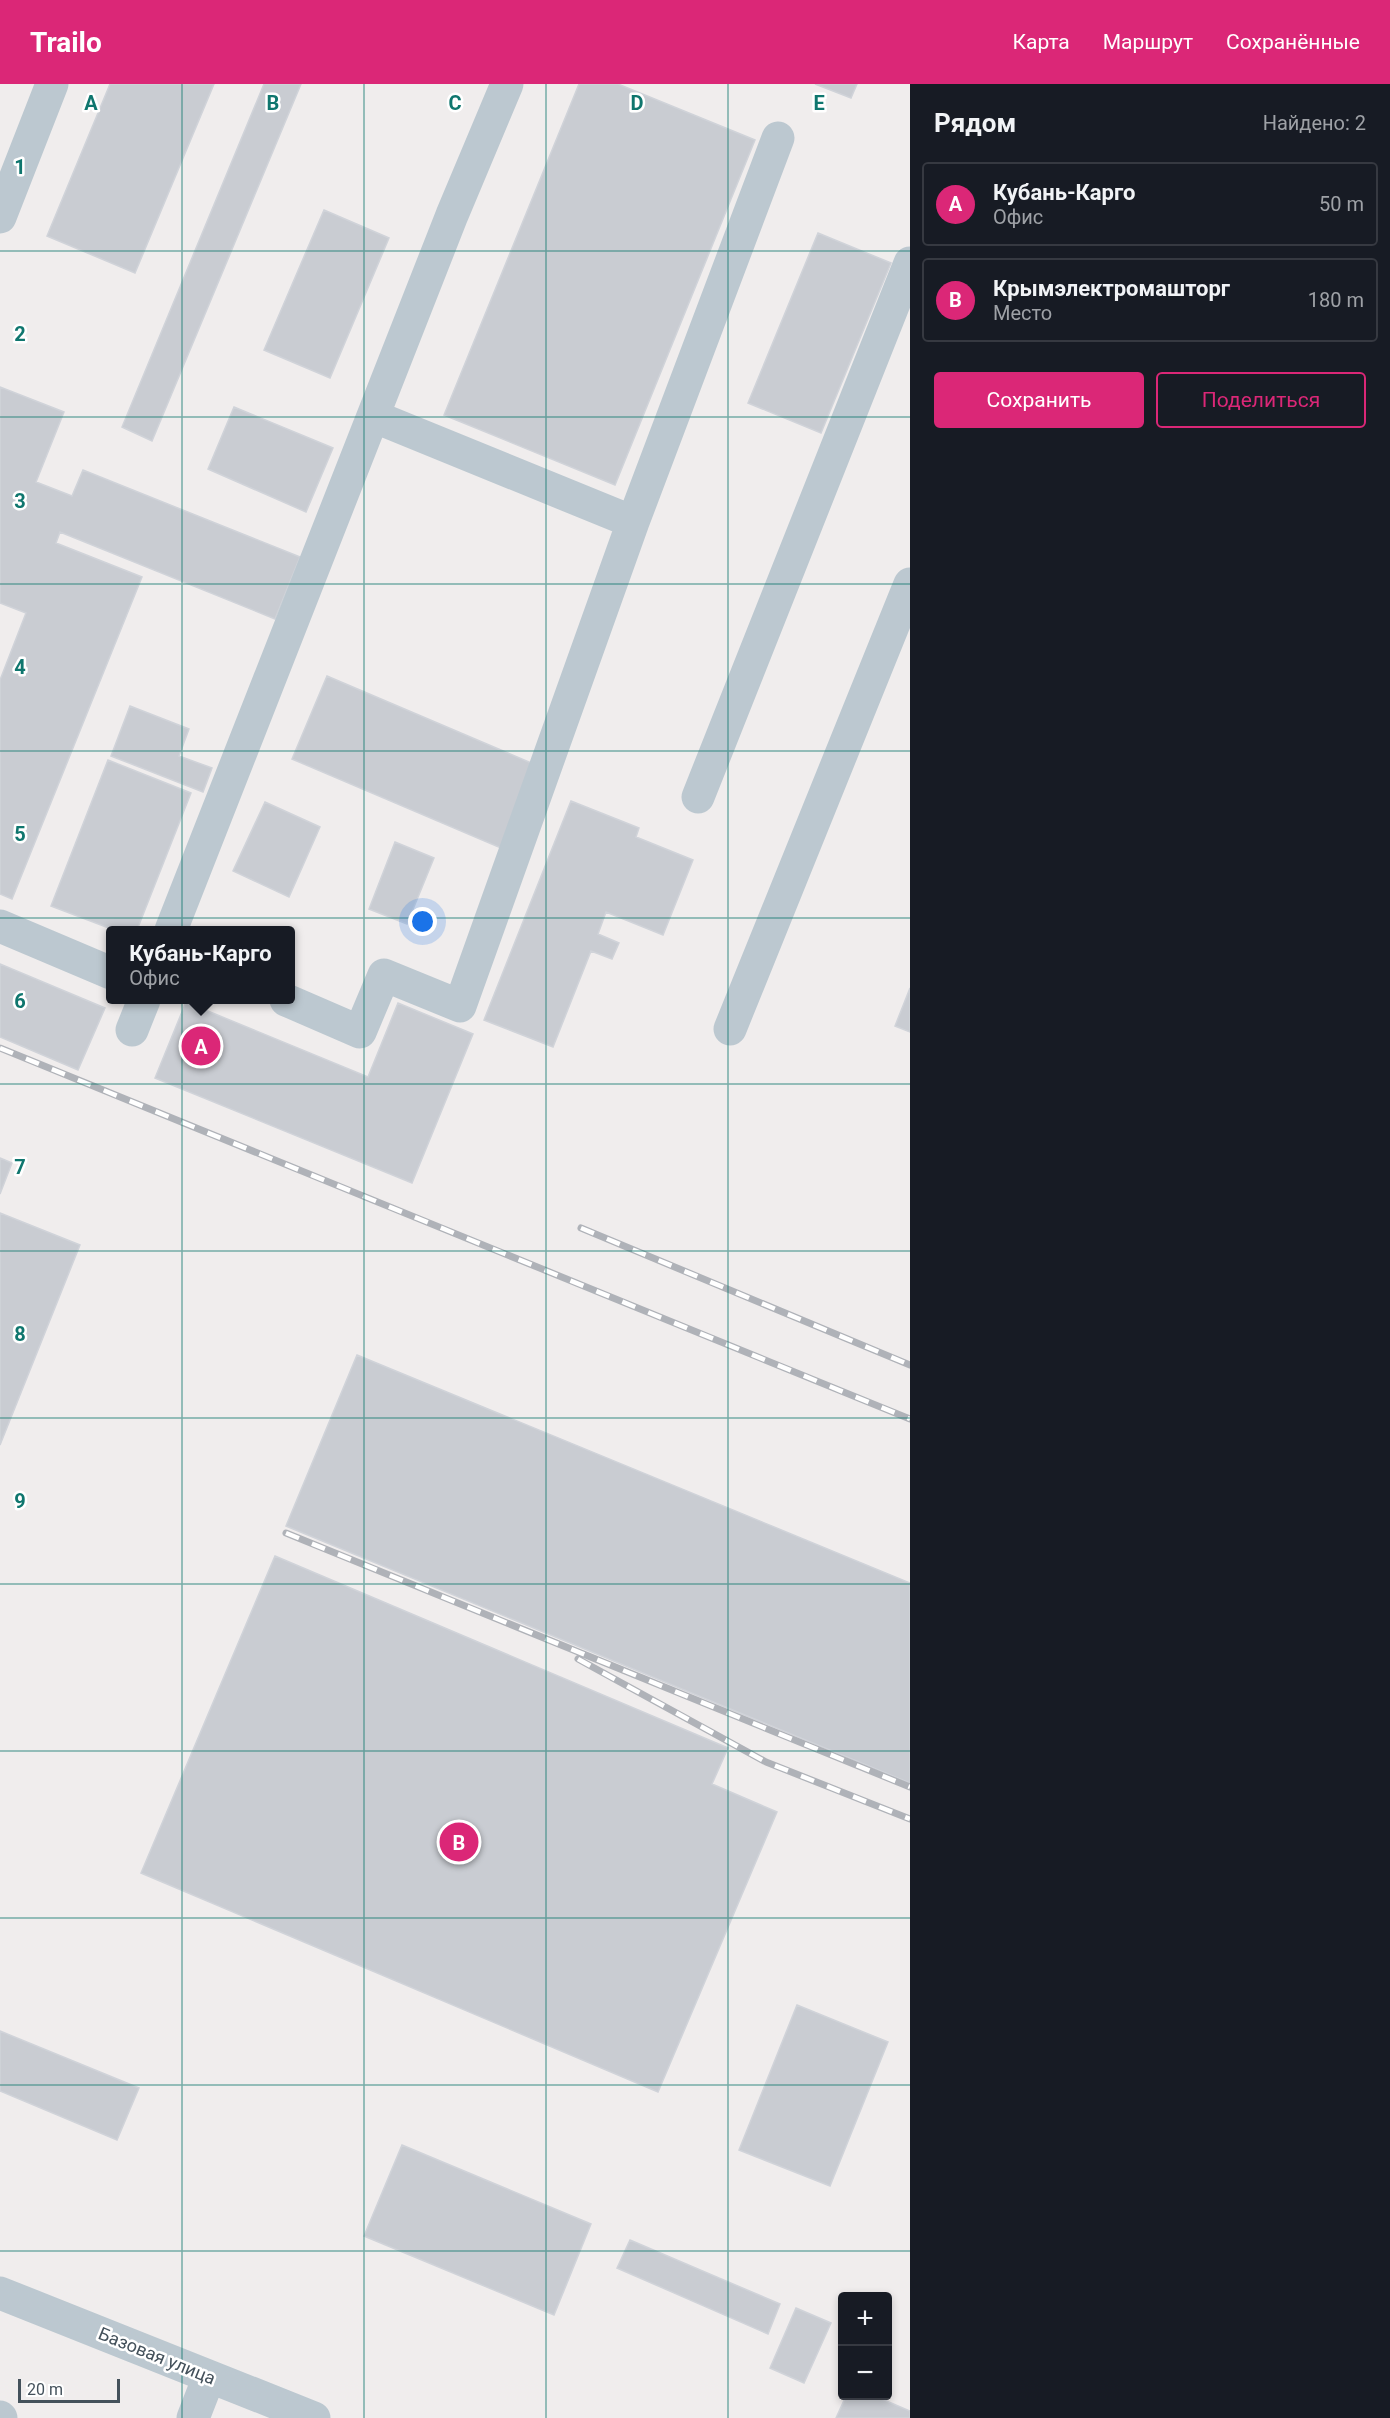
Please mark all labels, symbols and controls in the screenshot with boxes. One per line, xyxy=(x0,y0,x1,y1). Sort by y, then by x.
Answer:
text: Trailo xyxy=(30,26,102,59)
text: Карта xyxy=(1013,30,1070,54)
text: Маршрут xyxy=(1103,30,1193,54)
text: Сохранённые xyxy=(1226,30,1360,54)
text: A xyxy=(84,91,98,115)
text: B xyxy=(267,91,279,115)
text: C xyxy=(448,91,462,115)
text: D xyxy=(631,91,644,115)
text: E xyxy=(813,91,825,115)
text: Рядом xyxy=(934,108,1016,138)
text: Найдено: 2 xyxy=(1263,111,1366,135)
text: 1 xyxy=(14,155,26,179)
text: Кубань-Карго xyxy=(993,180,1135,205)
text: A xyxy=(949,192,962,216)
text: 50 m xyxy=(1319,192,1364,216)
text: Офис xyxy=(993,205,1043,229)
text: Крымэлектромашторг xyxy=(993,276,1230,301)
text: B xyxy=(949,288,962,312)
text: 180 m xyxy=(1308,288,1364,312)
text: Место xyxy=(993,301,1052,325)
text: 2 xyxy=(14,322,26,346)
button: Сохранить xyxy=(934,372,1144,428)
button: Поделиться xyxy=(1156,372,1366,428)
text: 3 xyxy=(14,489,26,513)
text: 4 xyxy=(14,655,26,679)
text: 5 xyxy=(14,822,26,846)
your location xyxy=(408,907,437,936)
popup xyxy=(106,926,295,1004)
text: Кубань-Карго xyxy=(129,941,272,966)
text: Офис xyxy=(129,966,180,990)
text: 6 xyxy=(14,989,26,1013)
pin: A xyxy=(182,1024,220,1068)
text: 7 xyxy=(14,1155,26,1179)
text: 8 xyxy=(14,1322,26,1346)
text: 9 xyxy=(14,1489,26,1513)
pin: B xyxy=(440,1820,478,1864)
map controls xyxy=(838,2292,892,2400)
button: + xyxy=(838,2292,892,2346)
street label: Базовая улица xyxy=(96,2323,219,2389)
button: − xyxy=(838,2346,892,2400)
scale bar xyxy=(18,2376,120,2404)
text: 20 m xyxy=(27,2380,63,2399)

